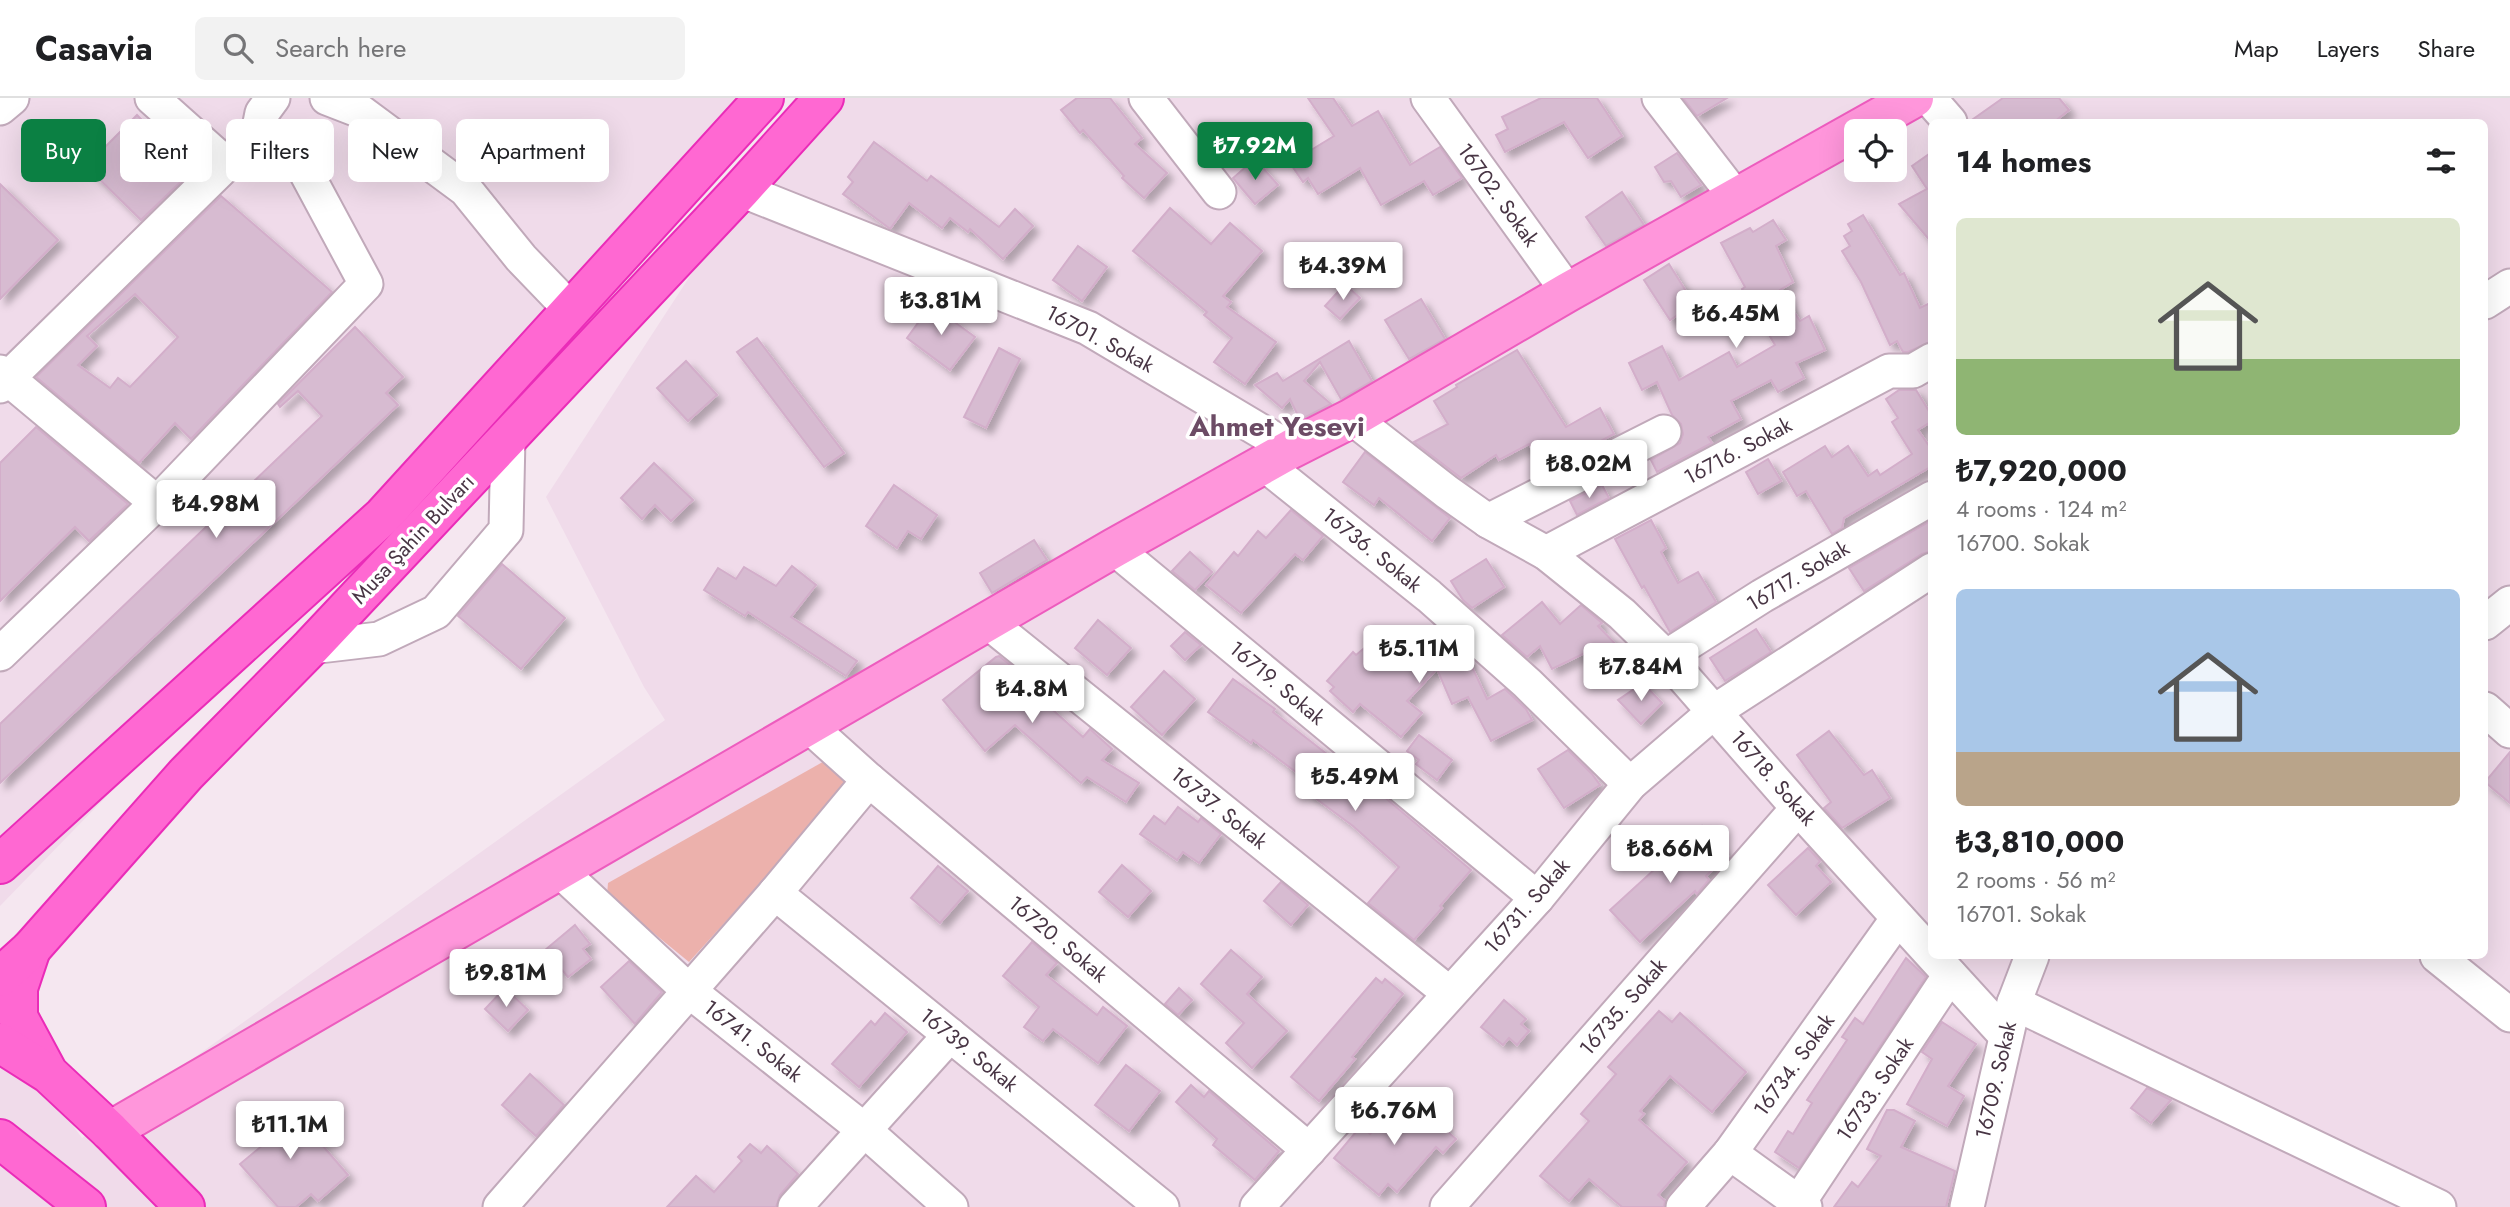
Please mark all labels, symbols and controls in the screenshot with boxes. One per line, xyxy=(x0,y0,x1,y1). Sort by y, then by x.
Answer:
search box xyxy=(195,17,685,80)
text: Casavia xyxy=(35,25,153,72)
icon: search xyxy=(219,29,257,67)
text: Search here xyxy=(275,29,406,67)
text: Map xyxy=(2234,31,2279,66)
text: Layers xyxy=(2317,31,2379,66)
text: Share xyxy=(2417,31,2475,66)
chip: Buy xyxy=(21,119,106,182)
chip: Rent xyxy=(120,119,212,182)
chip: Filters xyxy=(226,119,334,182)
chip: New xyxy=(348,119,442,182)
chip: Apartment xyxy=(456,119,609,182)
map controls xyxy=(1844,119,1907,182)
button: locate xyxy=(1844,119,1907,182)
pin: ₺7.92M xyxy=(1198,122,1312,182)
text: ₺7.92M xyxy=(1213,128,1297,162)
street label: 16702. Sokak xyxy=(1450,137,1546,253)
text: 14 homes xyxy=(1956,140,2091,183)
icon: filters xyxy=(2422,142,2460,180)
pin: ₺4.39M xyxy=(1286,242,1400,302)
text: ₺4.39M xyxy=(1300,248,1386,282)
icon: home xyxy=(2145,263,2271,389)
pin: ₺3.81M xyxy=(884,278,998,337)
text: ₺3.81M xyxy=(900,283,982,317)
pin: ₺6.45M xyxy=(1679,290,1793,350)
text: ₺6.45M xyxy=(1692,296,1780,330)
street label: 16701. Sokak xyxy=(1041,298,1160,380)
district label: Ahmet Yesevi xyxy=(1188,406,1365,447)
street label: 16716. Sokak xyxy=(1679,410,1798,492)
pin: ₺8.02M xyxy=(1532,440,1646,500)
text: ₺8.02M xyxy=(1546,446,1632,480)
text: ₺7,920,000 xyxy=(1956,449,2127,492)
street label: Musa Şahin Bulvarı xyxy=(345,467,481,611)
pin: ₺4.98M xyxy=(159,480,273,540)
text: ₺4.98M xyxy=(173,486,259,520)
text: 4 rooms · 124 m² xyxy=(1956,492,2127,526)
street label: 16736. Sokak xyxy=(1316,500,1429,600)
text: 16700. Sokak xyxy=(1956,526,2090,560)
street label: 16717. Sokak xyxy=(1741,533,1856,619)
pin: ₺5.11M xyxy=(1362,626,1476,685)
text: ₺5.11M xyxy=(1379,631,1459,665)
street label: 16719. Sokak xyxy=(1223,634,1332,733)
icon: home xyxy=(2145,634,2271,760)
pin: ₺7.84M xyxy=(1584,644,1698,703)
text: ₺7.84M xyxy=(1599,649,1683,683)
pin: ₺4.8M xyxy=(983,666,1081,725)
text: ₺4.8M xyxy=(996,671,1068,705)
street label: 16718. Sokak xyxy=(1723,724,1823,833)
pin: ₺5.49M xyxy=(1298,754,1412,813)
text: ₺5.49M xyxy=(1311,759,1399,793)
street label: 16737. Sokak xyxy=(1164,760,1274,857)
text: ₺3,810,000 xyxy=(1956,820,2124,863)
pin: ₺8.66M xyxy=(1613,826,1727,885)
text: ₺8.66M xyxy=(1627,831,1713,865)
street label: 16731. Sokak xyxy=(1477,851,1577,960)
text: 2 rooms · 56 m² xyxy=(1956,863,2116,897)
street label: 16720. Sokak xyxy=(1002,889,1115,990)
text: 16701. Sokak xyxy=(1956,897,2086,931)
pin: ₺9.81M xyxy=(449,950,563,1009)
street label: 16735. Sokak xyxy=(1572,951,1674,1062)
text: ₺9.81M xyxy=(466,955,546,989)
street label: 16741. Sokak xyxy=(697,993,809,1090)
street label: 16739. Sokak xyxy=(913,1001,1025,1100)
street label: 16734. Sokak xyxy=(1746,1007,1842,1123)
street label: 16709. Sokak xyxy=(1968,1017,2024,1142)
street label: 16733. Sokak xyxy=(1829,1031,1921,1147)
pin: ₺6.76M xyxy=(1337,1088,1451,1147)
text: ₺6.76M xyxy=(1351,1093,1437,1127)
pin: ₺11.1M xyxy=(233,1102,347,1161)
text: ₺11.1M xyxy=(252,1107,328,1141)

